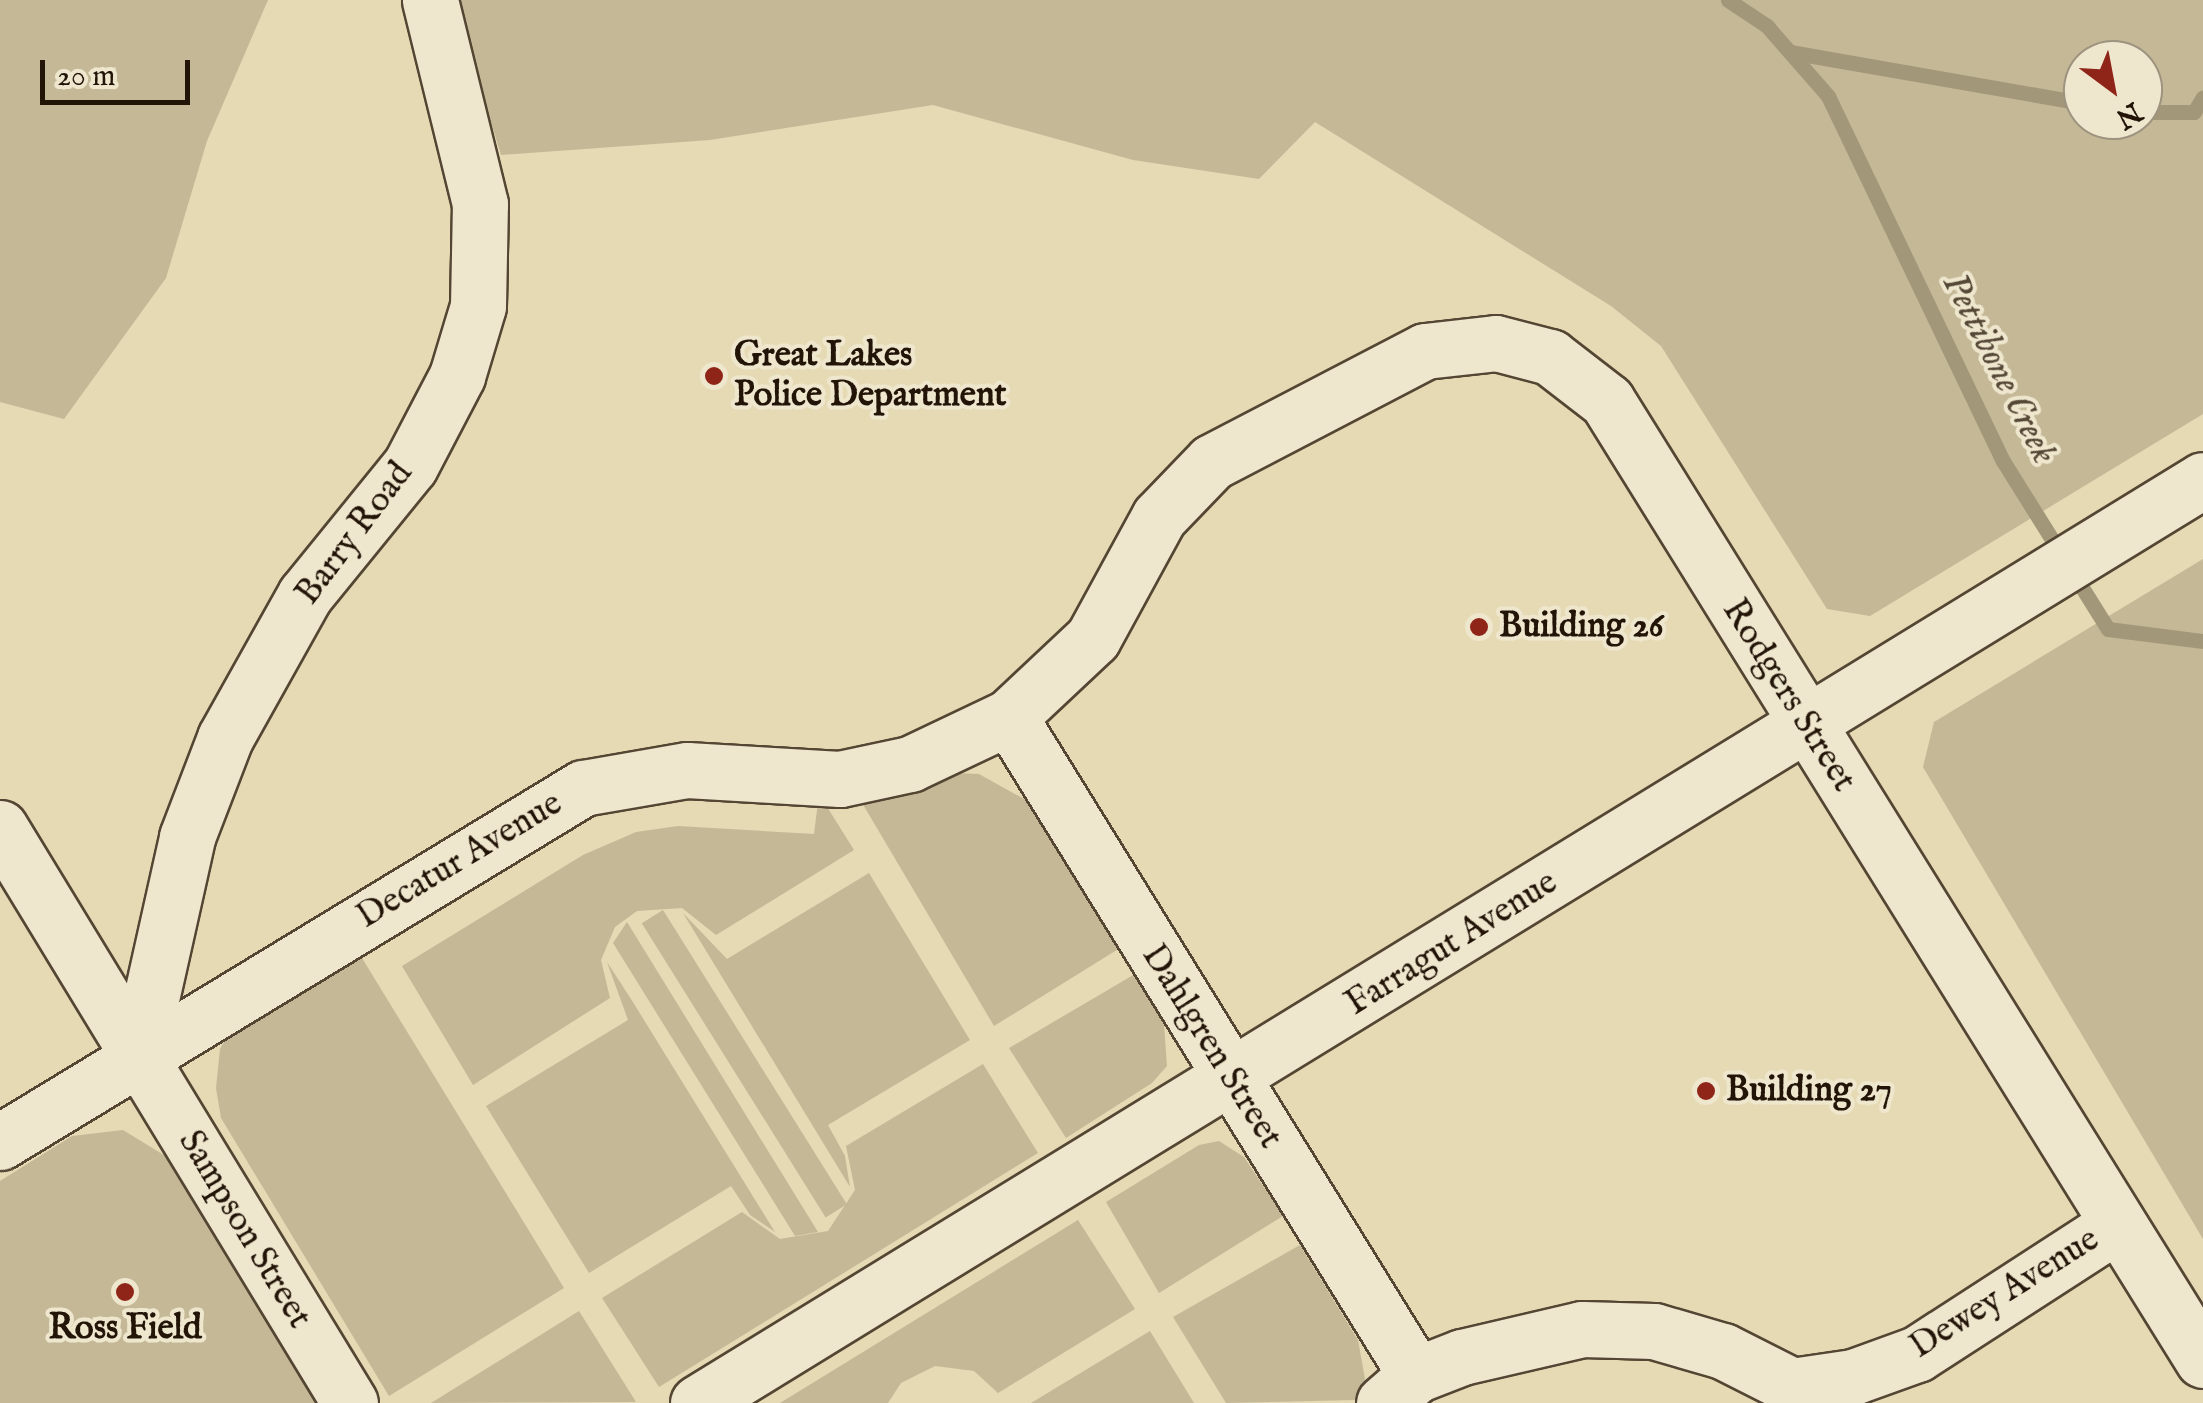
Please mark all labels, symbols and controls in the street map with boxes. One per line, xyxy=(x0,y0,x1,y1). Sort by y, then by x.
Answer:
scale bar xyxy=(45,40,195,102)
north arrow xyxy=(2063,40,2163,140)
text: 20 m xyxy=(57,58,116,96)
text: N xyxy=(2109,93,2148,135)
water label: Pettibone Creek xyxy=(1930,266,2066,472)
place label: Great Lakes Police Department xyxy=(734,335,1006,417)
marker: Great Lakes Police Department xyxy=(703,365,725,387)
street label: Barry Road xyxy=(288,454,422,614)
street label: Rodgers Street xyxy=(1712,592,1864,800)
place label: Building 26 xyxy=(1499,606,1664,648)
marker: Building 26 xyxy=(1468,616,1490,638)
street label: Decatur Avenue xyxy=(350,783,570,939)
street label: Farragut Avenue xyxy=(1339,862,1565,1026)
street label: Dahlgren Street xyxy=(1132,937,1290,1157)
place label: Building 27 xyxy=(1726,1070,1892,1112)
marker: Building 27 xyxy=(1695,1080,1717,1102)
street label: Sampson Street xyxy=(168,1123,320,1337)
street label: Dewey Avenue xyxy=(1903,1219,2107,1369)
marker: Ross Field xyxy=(114,1281,136,1303)
place label: Ross Field xyxy=(48,1308,202,1350)

